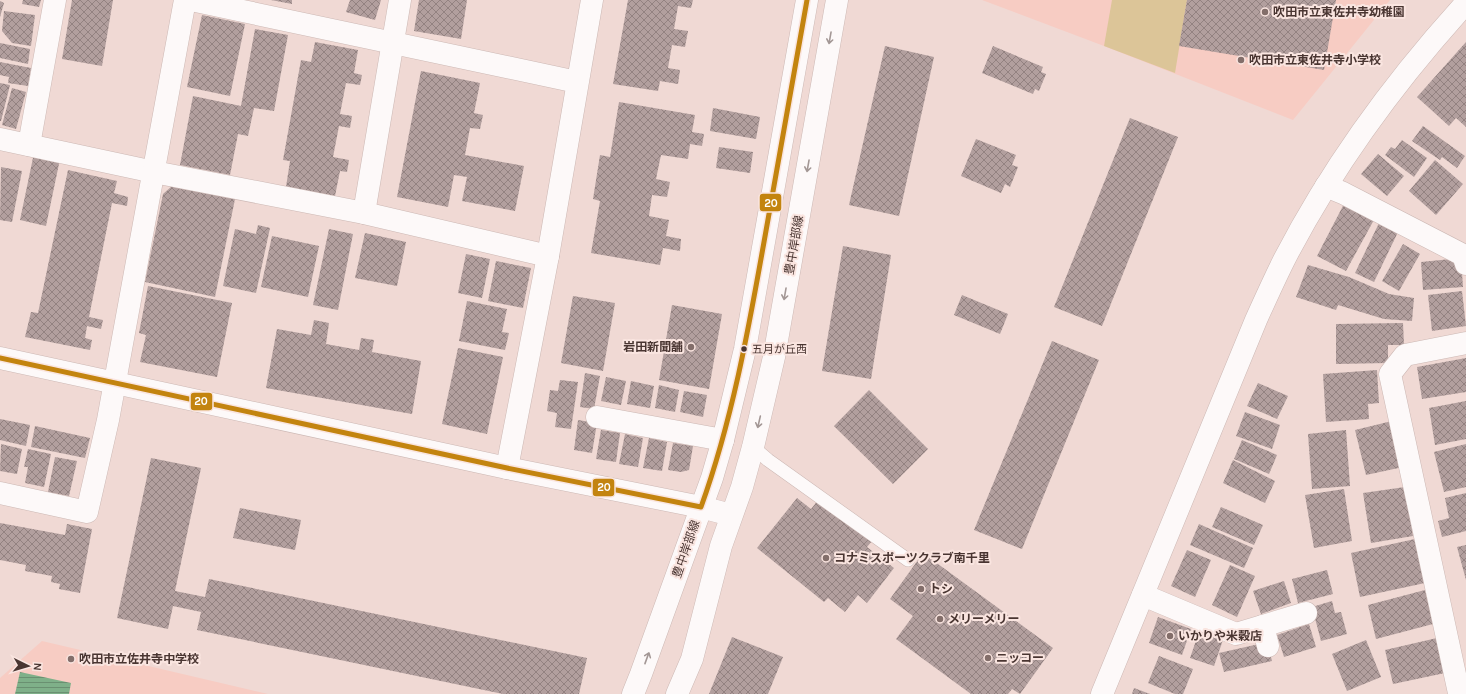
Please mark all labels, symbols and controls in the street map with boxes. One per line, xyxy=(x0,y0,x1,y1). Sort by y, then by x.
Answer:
place label: 吹田市立東佐井寺幼稚園 xyxy=(1273,5,1405,19)
marker: 吹田市立東佐井寺幼稚園 xyxy=(1260,7,1270,17)
one-way arrow xyxy=(826,32,834,45)
place label: 吹田市立東佐井寺小学校 xyxy=(1249,53,1381,67)
marker: 吹田市立東佐井寺小学校 xyxy=(1236,55,1246,65)
one-way arrow xyxy=(803,159,811,172)
line badge: 20 xyxy=(759,193,782,212)
text: 20 xyxy=(764,197,778,210)
street label: 豊中岸部線 xyxy=(782,214,806,276)
one-way arrow xyxy=(781,287,789,300)
place label: 岩田新聞舗 xyxy=(623,340,683,354)
marker: 岩田新聞舗 xyxy=(686,342,696,352)
place label: 五月が丘西 xyxy=(752,343,807,356)
marker: 五月が丘西 xyxy=(739,344,749,354)
line badge: 20 xyxy=(190,392,213,411)
text: 20 xyxy=(194,395,208,408)
one-way arrow xyxy=(754,415,762,428)
line badge: 20 xyxy=(592,478,615,497)
text: 20 xyxy=(597,481,611,494)
street label: 豊中岸部線 xyxy=(670,518,702,580)
place label: コナミスポーツクラブ南千里 xyxy=(834,551,990,565)
marker: コナミスポーツクラブ南千里 xyxy=(821,553,831,563)
place label: トシ xyxy=(929,582,953,596)
marker: トシ xyxy=(916,584,926,594)
place label: メリーメリー xyxy=(948,612,1020,626)
marker: メリーメリー xyxy=(935,614,945,624)
place label: いかりや米穀店 xyxy=(1178,629,1262,643)
marker: いかりや米穀店 xyxy=(1165,631,1175,641)
north arrow xyxy=(8,646,48,686)
place label: ニッコー xyxy=(996,651,1044,665)
place label: 吹田市立佐井寺中学校 xyxy=(79,652,199,666)
one-way arrow xyxy=(644,652,652,664)
marker: ニッコー xyxy=(983,653,993,663)
marker: 吹田市立佐井寺中学校 xyxy=(66,654,76,664)
text: N xyxy=(31,662,44,671)

